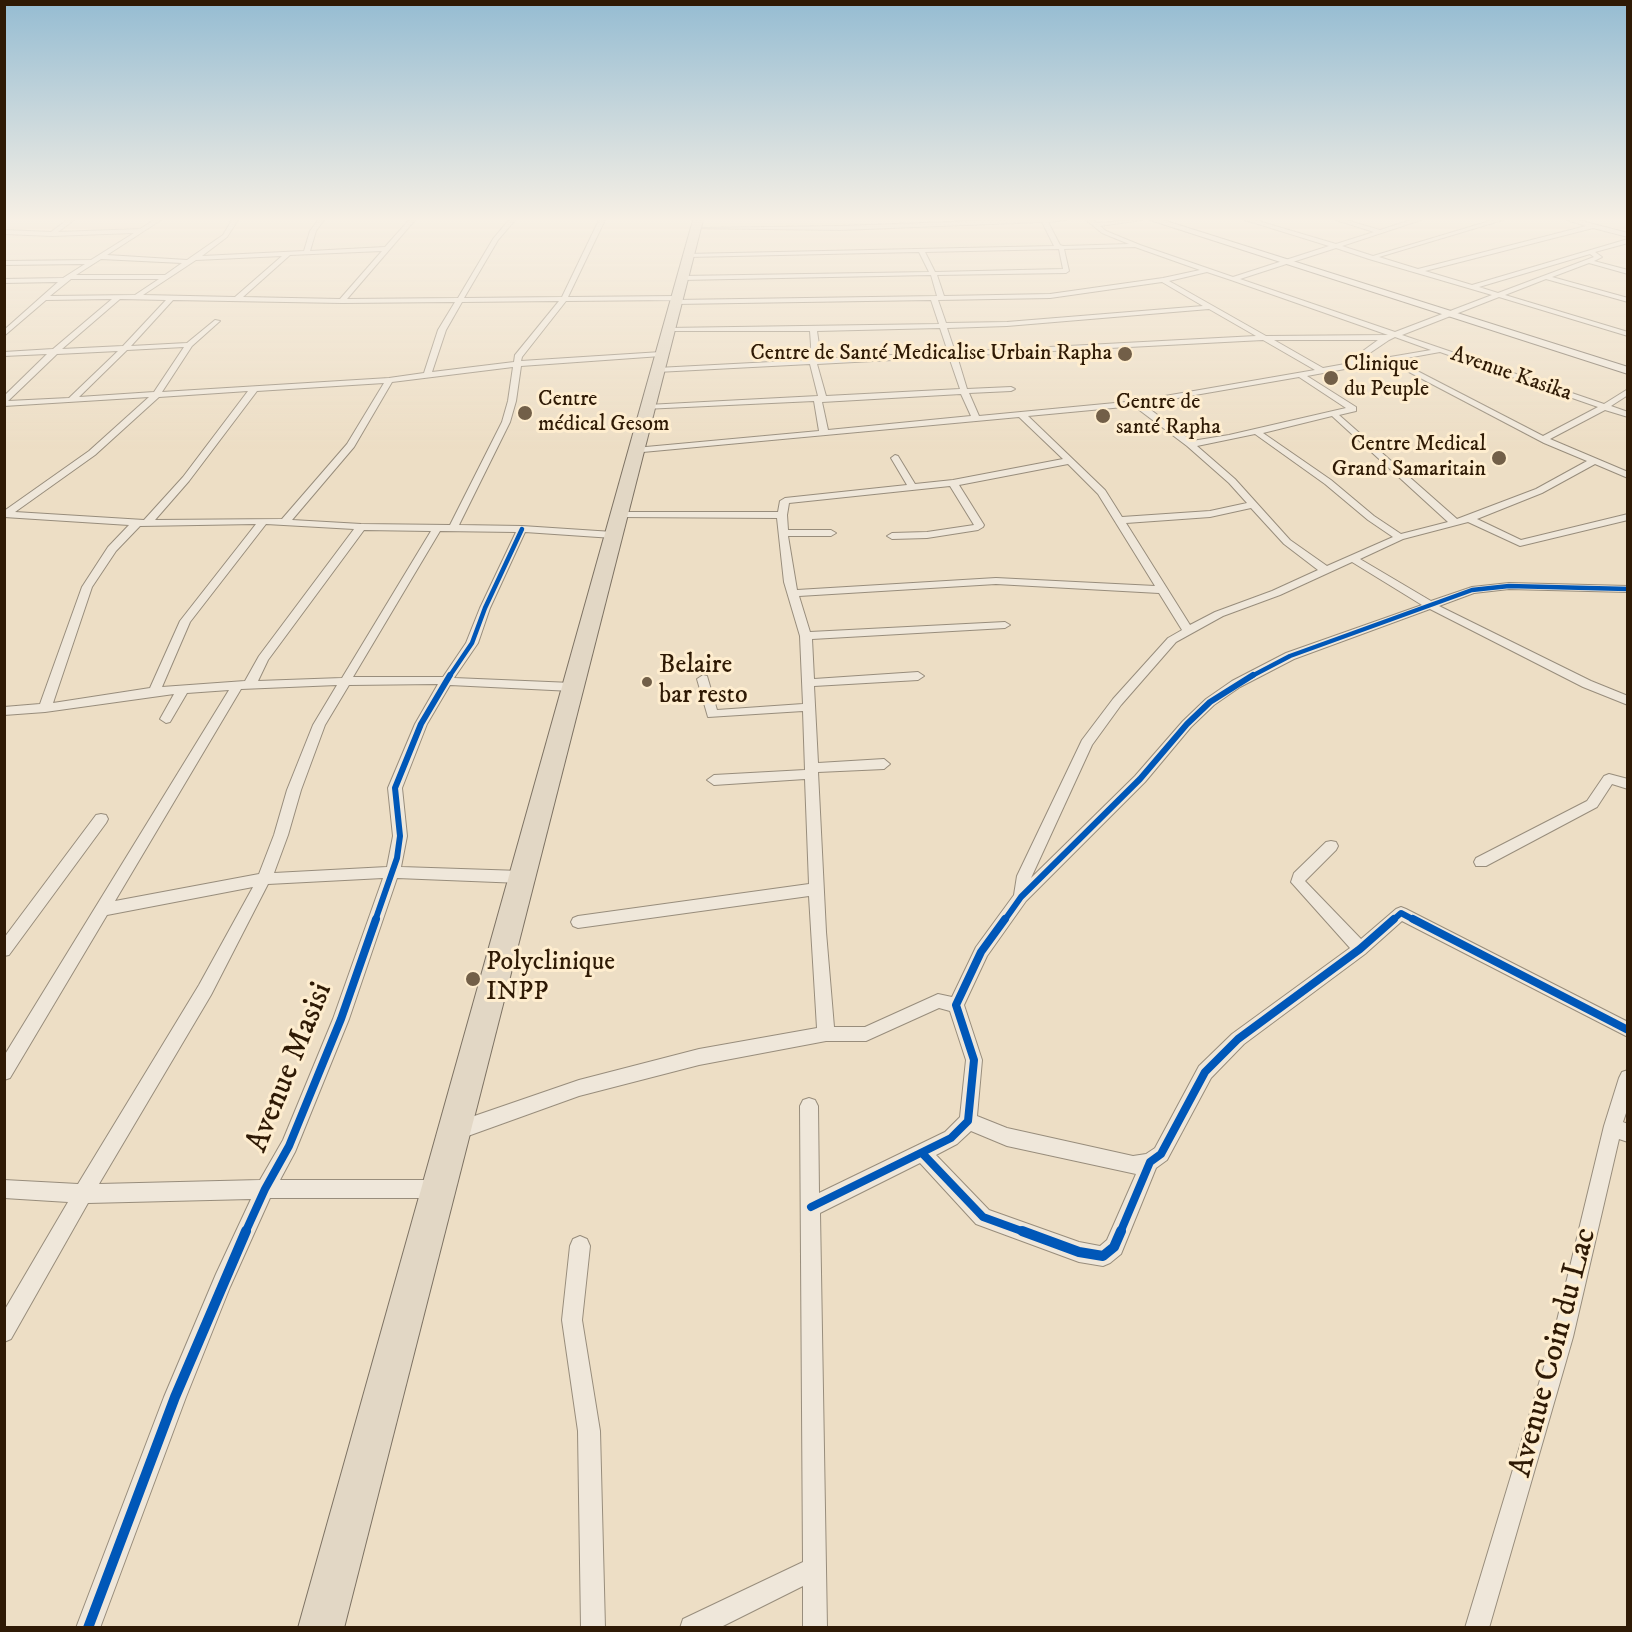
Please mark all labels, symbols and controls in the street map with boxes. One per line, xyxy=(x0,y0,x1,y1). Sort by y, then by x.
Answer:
place label: Centre de Santé Medicalise Urbain Rapha xyxy=(750,341,1112,367)
street label: Avenue Kasika xyxy=(1447,342,1575,408)
marker: Centre de Santé Medicalise Urbain Rapha xyxy=(1116,345,1134,363)
place label: Clinique du Peuple xyxy=(1344,352,1429,404)
marker: Clinique du Peuple xyxy=(1322,369,1340,387)
place label: Centre médical Gesom xyxy=(538,387,669,439)
place label: Centre de santé Rapha xyxy=(1116,390,1221,442)
marker: Centre médical Gesom xyxy=(516,404,534,422)
marker: Centre de santé Rapha xyxy=(1094,407,1112,425)
place label: Centre Medical Grand Samaritain xyxy=(1332,432,1486,484)
marker: Centre Medical Grand Samaritain xyxy=(1490,449,1508,467)
place label: Belaire bar resto xyxy=(659,651,748,712)
marker: Belaire bar resto xyxy=(640,675,654,689)
place label: Polyclinique INPP xyxy=(486,948,615,1010)
marker: Polyclinique INPP xyxy=(464,970,482,988)
street label: Avenue Masisi xyxy=(240,977,342,1159)
street label: Avenue Coin du Lac xyxy=(1503,1224,1607,1482)

